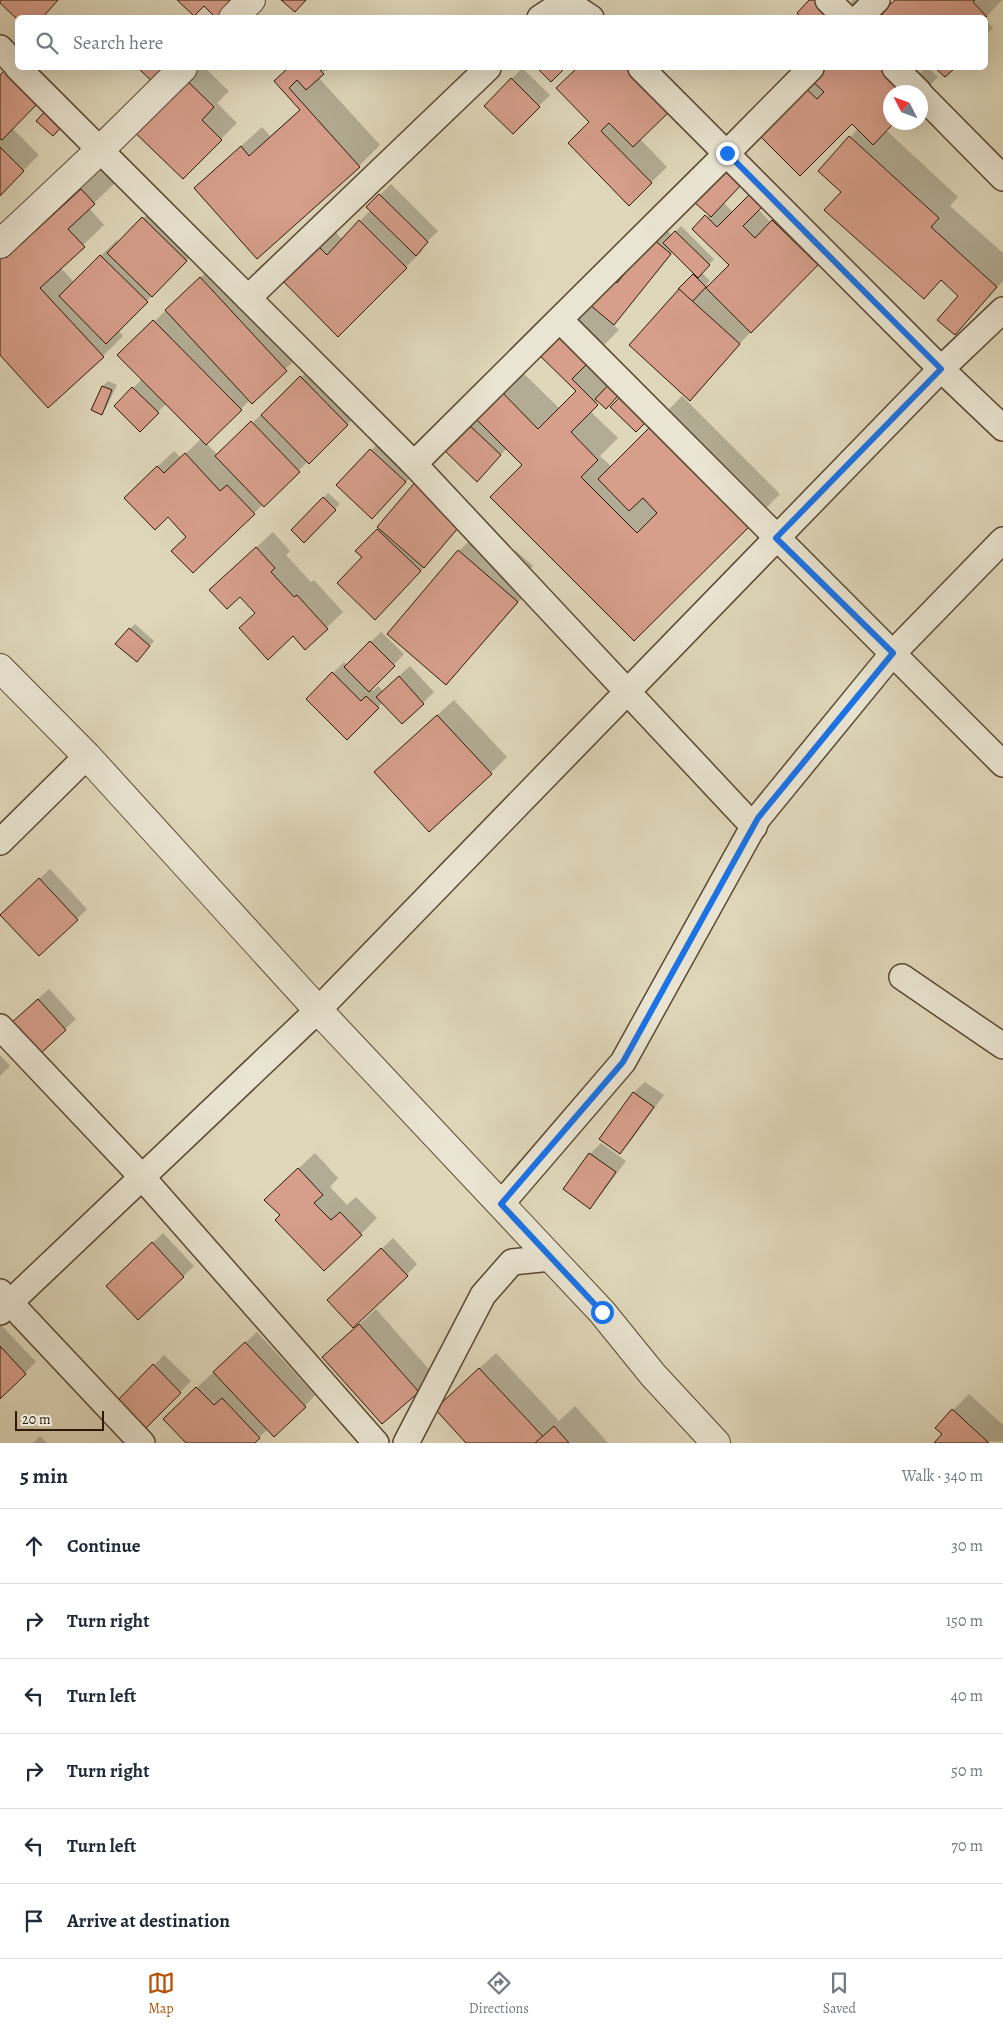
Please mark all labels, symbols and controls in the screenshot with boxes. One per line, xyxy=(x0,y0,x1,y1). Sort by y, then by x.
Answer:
search box xyxy=(15,15,988,70)
icon: search xyxy=(33,29,61,57)
text: Search here xyxy=(73,30,163,56)
north arrow xyxy=(883,85,928,130)
route end xyxy=(716,142,739,165)
route start xyxy=(591,1301,614,1324)
scale bar xyxy=(15,1408,104,1431)
text: 20 m xyxy=(22,1410,51,1429)
text: 5 min xyxy=(20,1462,68,1490)
text: Walk · 340 m xyxy=(902,1465,983,1487)
icon: ahead xyxy=(20,1532,48,1560)
text: Continue xyxy=(67,1533,141,1559)
text: 30 m xyxy=(951,1535,983,1557)
icon: right xyxy=(20,1607,48,1635)
text: Turn right xyxy=(67,1608,149,1634)
text: 150 m xyxy=(946,1610,983,1632)
icon: left xyxy=(20,1682,48,1710)
text: Turn left xyxy=(67,1683,136,1709)
text: 40 m xyxy=(951,1685,983,1707)
icon: right xyxy=(20,1757,48,1785)
text: Turn right xyxy=(67,1758,149,1784)
text: 50 m xyxy=(951,1760,983,1782)
icon: left xyxy=(20,1832,48,1860)
text: Turn left xyxy=(67,1833,136,1859)
text: 70 m xyxy=(951,1835,983,1857)
icon: arrive xyxy=(20,1907,48,1935)
text: Arrive at destination xyxy=(67,1908,230,1934)
tab: Map xyxy=(147,1969,175,2018)
tab: Directions xyxy=(469,1969,529,2018)
tab: Saved xyxy=(823,1969,856,2018)

